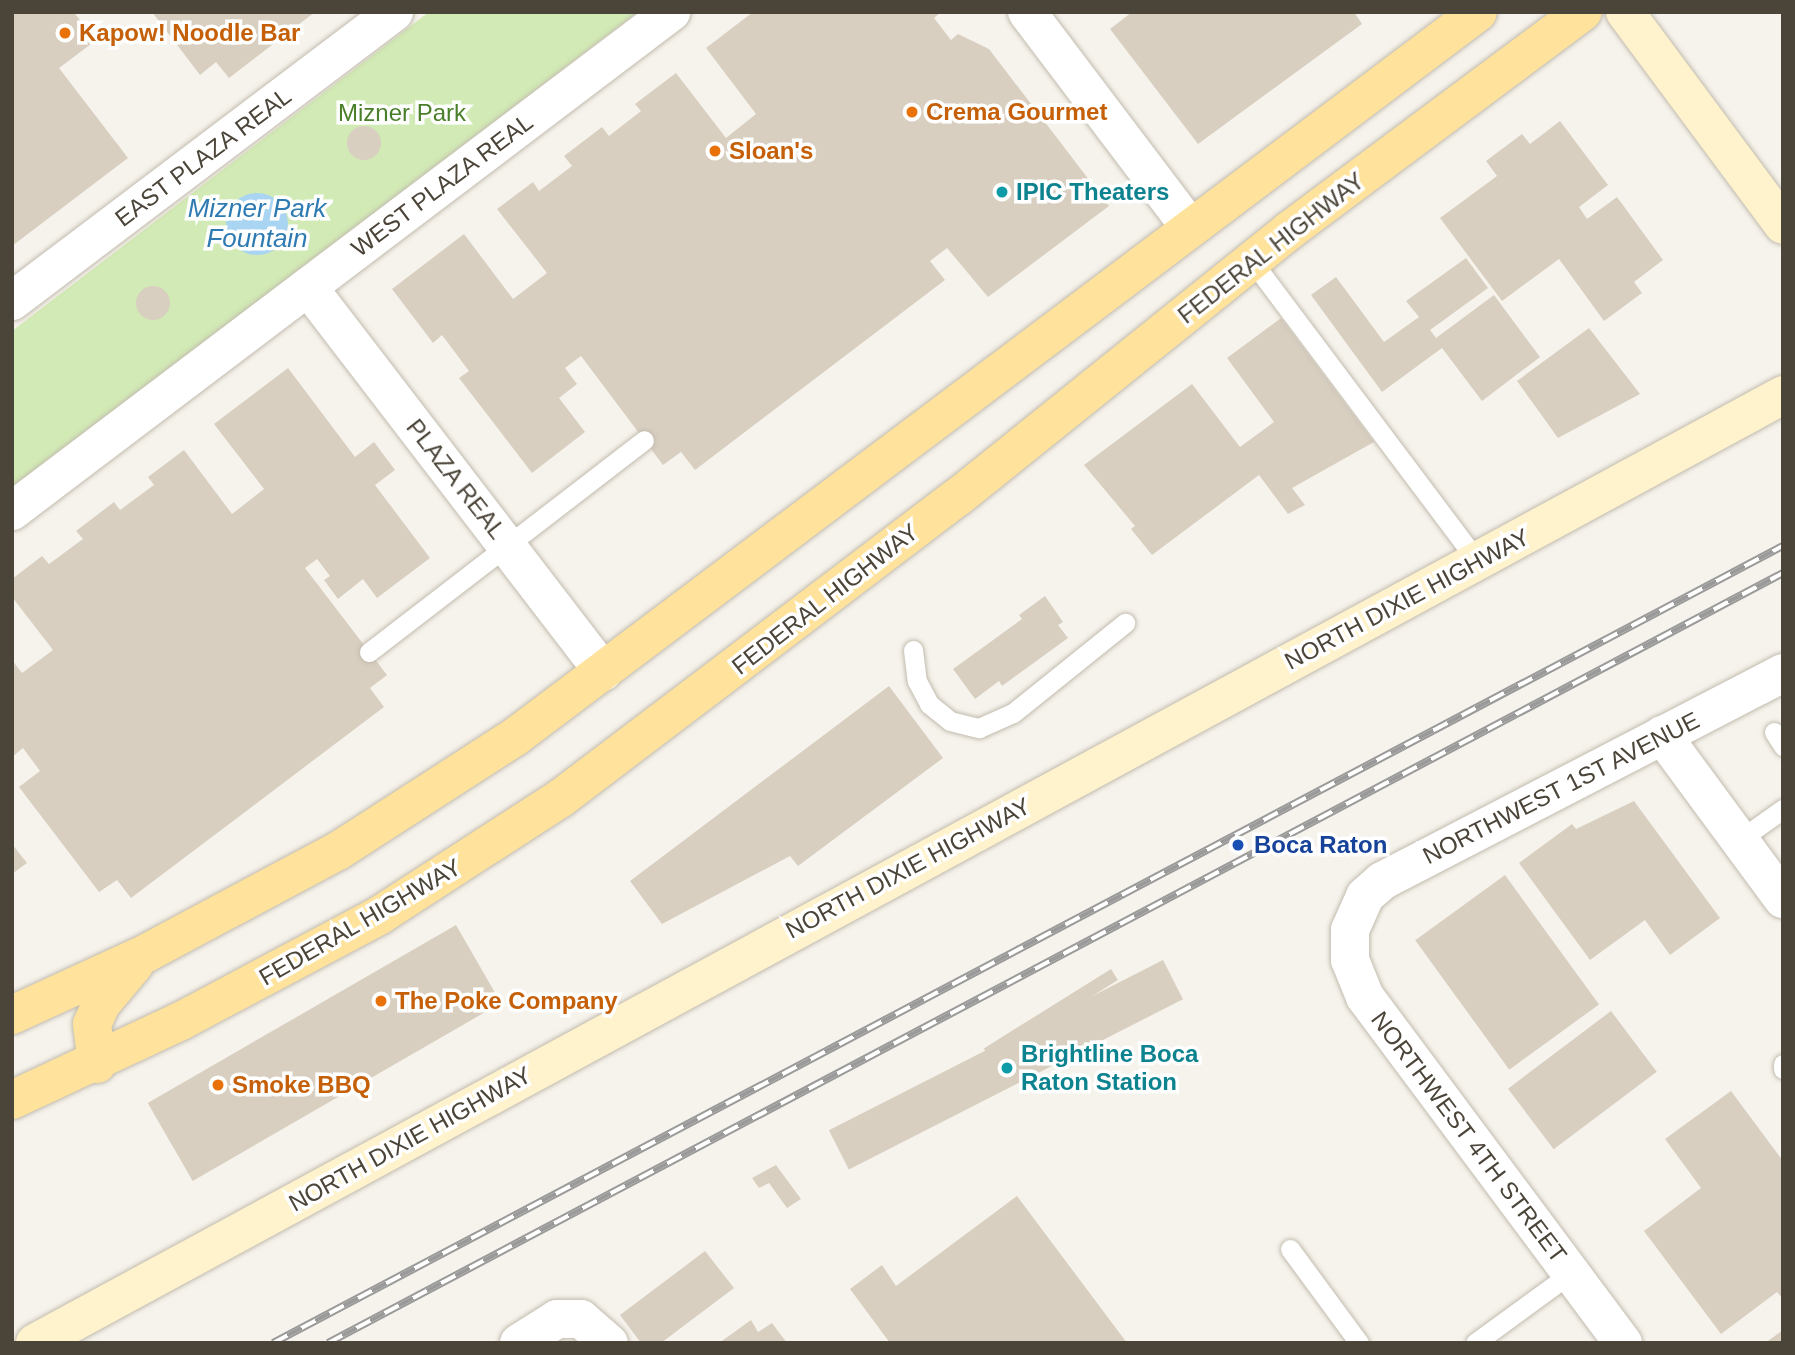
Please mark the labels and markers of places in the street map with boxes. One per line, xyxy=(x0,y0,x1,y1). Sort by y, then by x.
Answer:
place label: Kapow! Noodle Bar xyxy=(79,19,300,47)
marker: Kapow! Noodle Bar xyxy=(57,25,73,41)
place label: Crema Gourmet xyxy=(926,98,1107,126)
marker: Crema Gourmet xyxy=(904,104,920,120)
place label: Sloan's xyxy=(729,137,813,165)
marker: Sloan's xyxy=(707,143,723,159)
place label: IPIC Theaters xyxy=(1016,178,1169,206)
marker: IPIC Theaters xyxy=(994,184,1010,200)
place label: Boca Raton xyxy=(1254,831,1387,859)
marker: Boca Raton xyxy=(1228,835,1248,855)
place label: The Poke Company xyxy=(395,987,618,1015)
marker: The Poke Company xyxy=(373,993,389,1009)
place label: Brightline Boca Raton Station xyxy=(1021,1040,1198,1096)
marker: Brightline Boca Raton Station xyxy=(999,1060,1015,1076)
place label: Smoke BBQ xyxy=(232,1071,371,1099)
marker: Smoke BBQ xyxy=(210,1077,226,1093)

